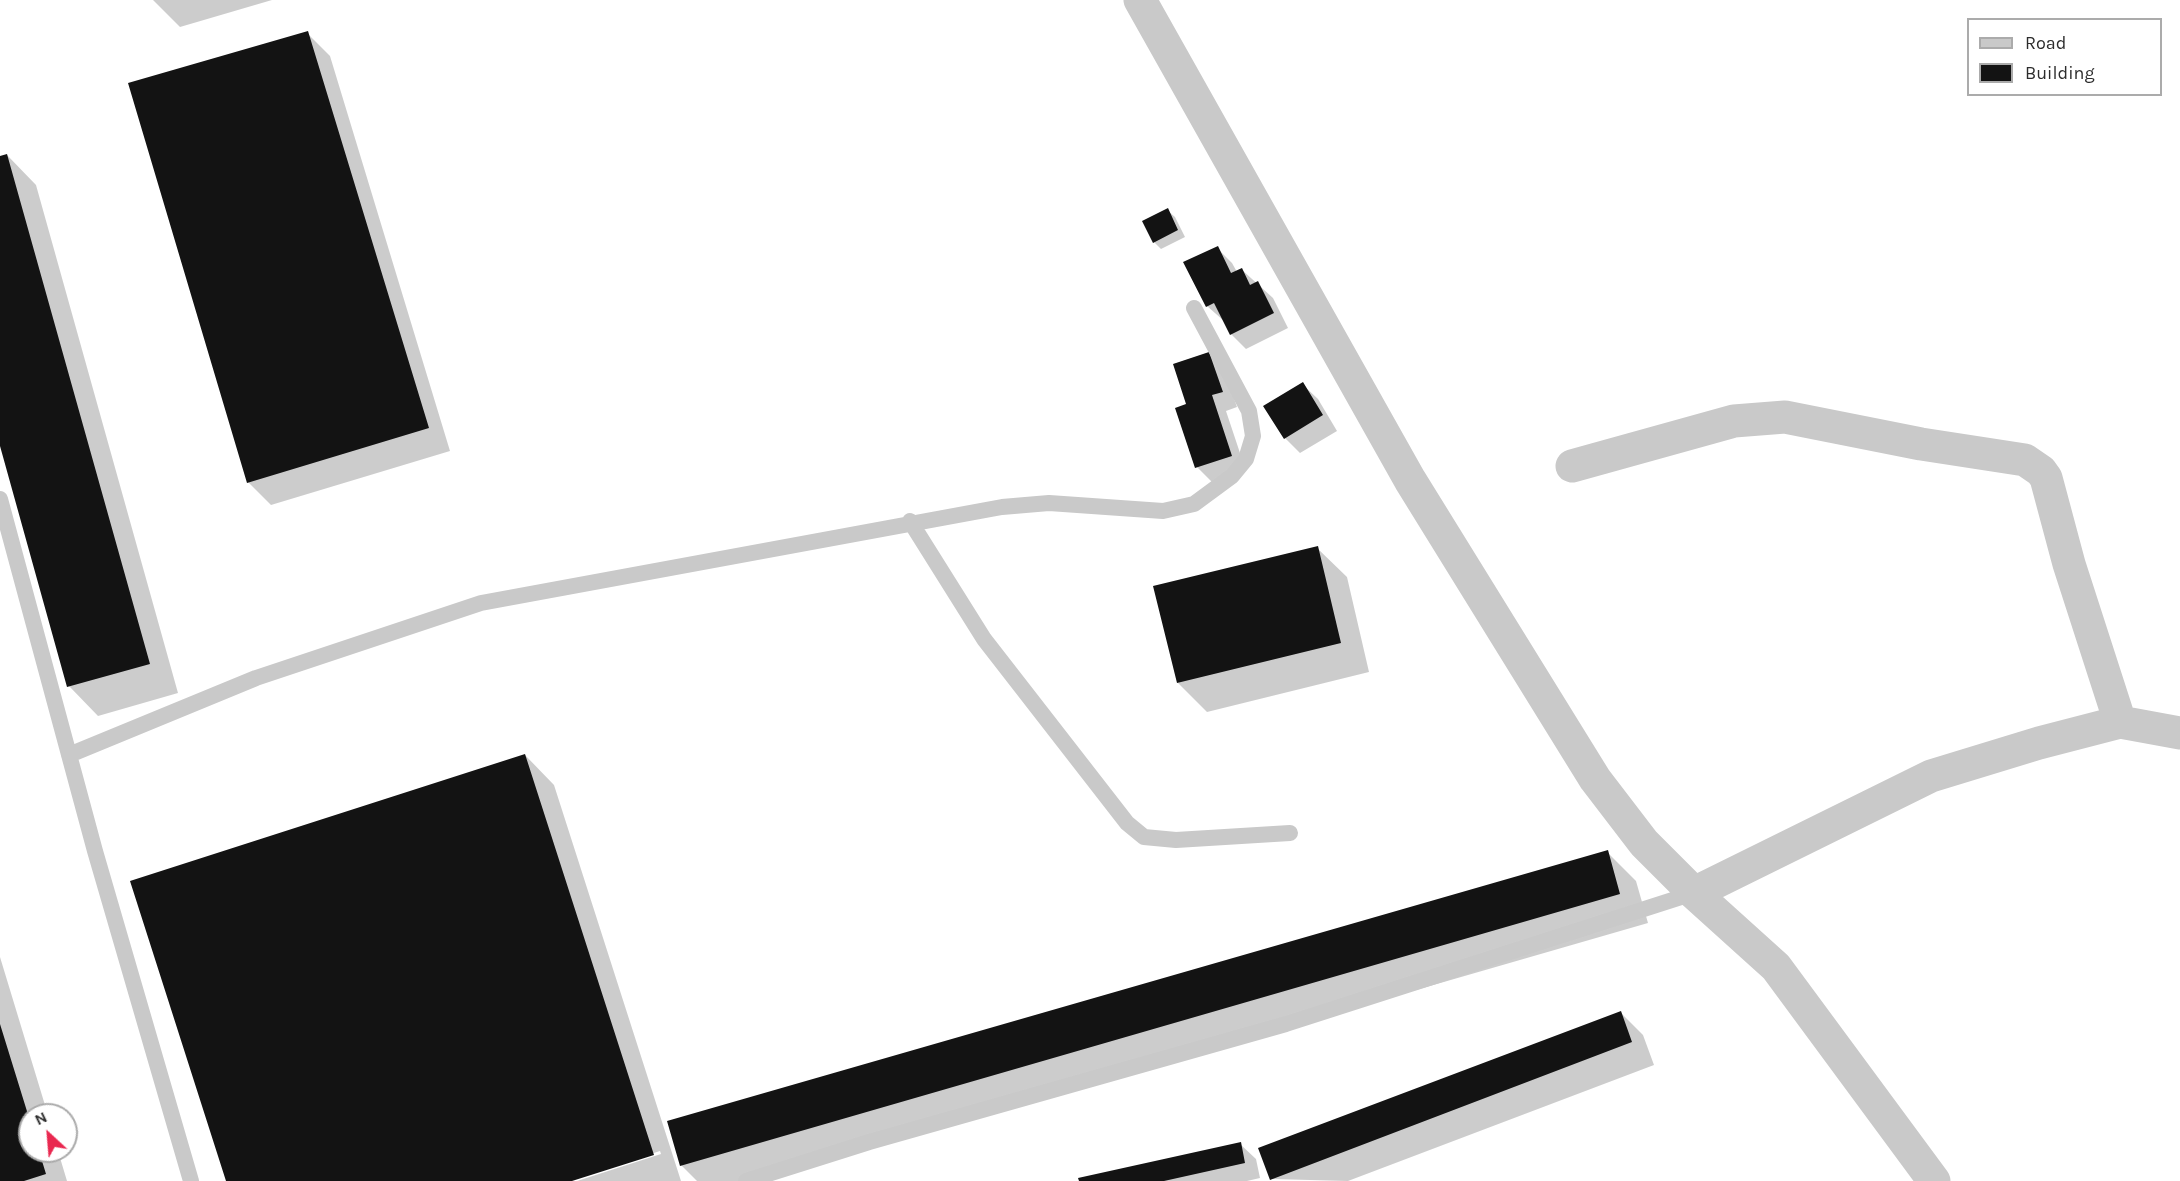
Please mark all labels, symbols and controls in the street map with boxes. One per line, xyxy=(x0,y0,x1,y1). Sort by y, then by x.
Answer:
legend xyxy=(1967,18,2162,96)
text: Road xyxy=(2025,32,2066,54)
text: Building xyxy=(2025,62,2095,84)
north arrow xyxy=(18,1103,78,1163)
text: N xyxy=(31,1107,50,1129)

